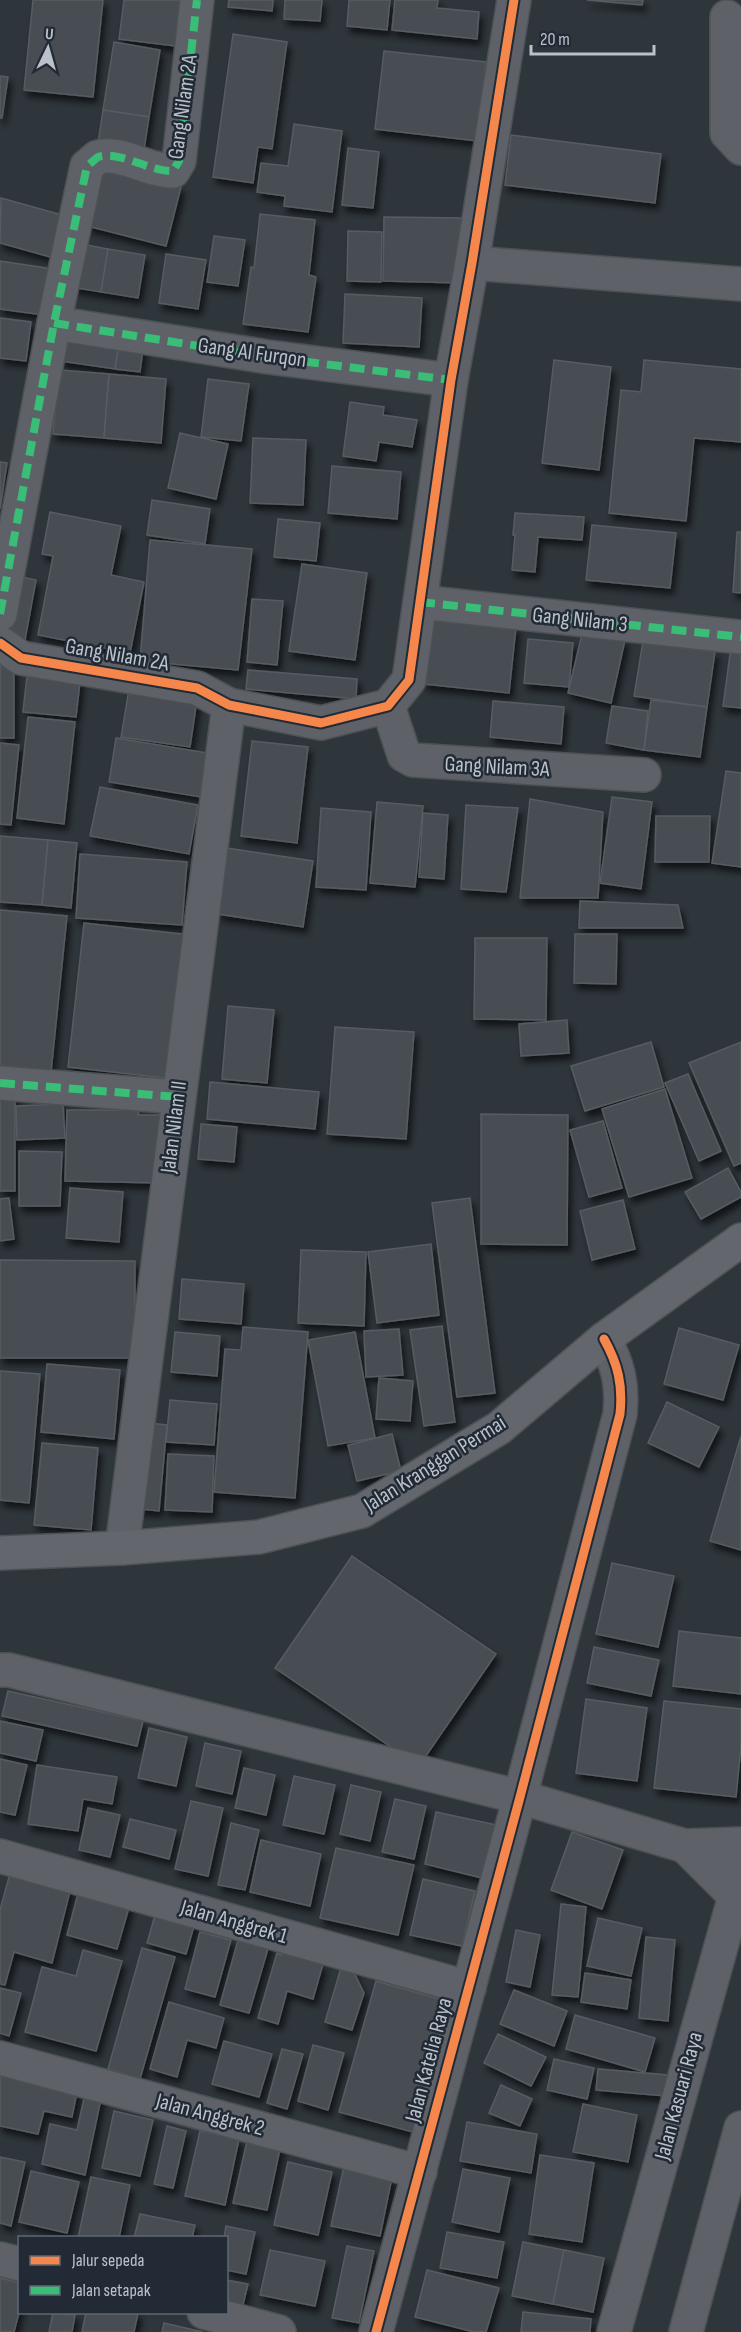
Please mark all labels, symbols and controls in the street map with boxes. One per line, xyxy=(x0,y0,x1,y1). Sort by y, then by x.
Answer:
north arrow xyxy=(18,18,78,78)
scale bar xyxy=(531,18,654,56)
text: U xyxy=(44,25,54,44)
text: 20 m xyxy=(540,29,570,50)
street label: Gang Nilam 2A xyxy=(162,53,204,161)
street label: Gang Al Furqon xyxy=(196,332,308,374)
street label: Gang Nilam 3 xyxy=(531,602,629,638)
street label: Gang Nilam 2A xyxy=(63,633,172,678)
street label: Gang Nilam 3A xyxy=(444,751,551,783)
street label: Jalan Nilam II xyxy=(155,1079,193,1176)
street label: Jalan Kranggan Permai xyxy=(358,1410,511,1519)
street label: Jalan Anggrek 1 xyxy=(177,1894,291,1950)
street label: Jalan Katelia Raya xyxy=(399,1995,459,2126)
street label: Jalan Kasuari Raya xyxy=(649,2029,709,2164)
street label: Jalan Anggrek 2 xyxy=(152,2087,267,2142)
legend xyxy=(18,2236,228,2314)
text: Jalur sepeda xyxy=(71,2250,144,2271)
text: Jalan setapak xyxy=(71,2280,151,2301)

